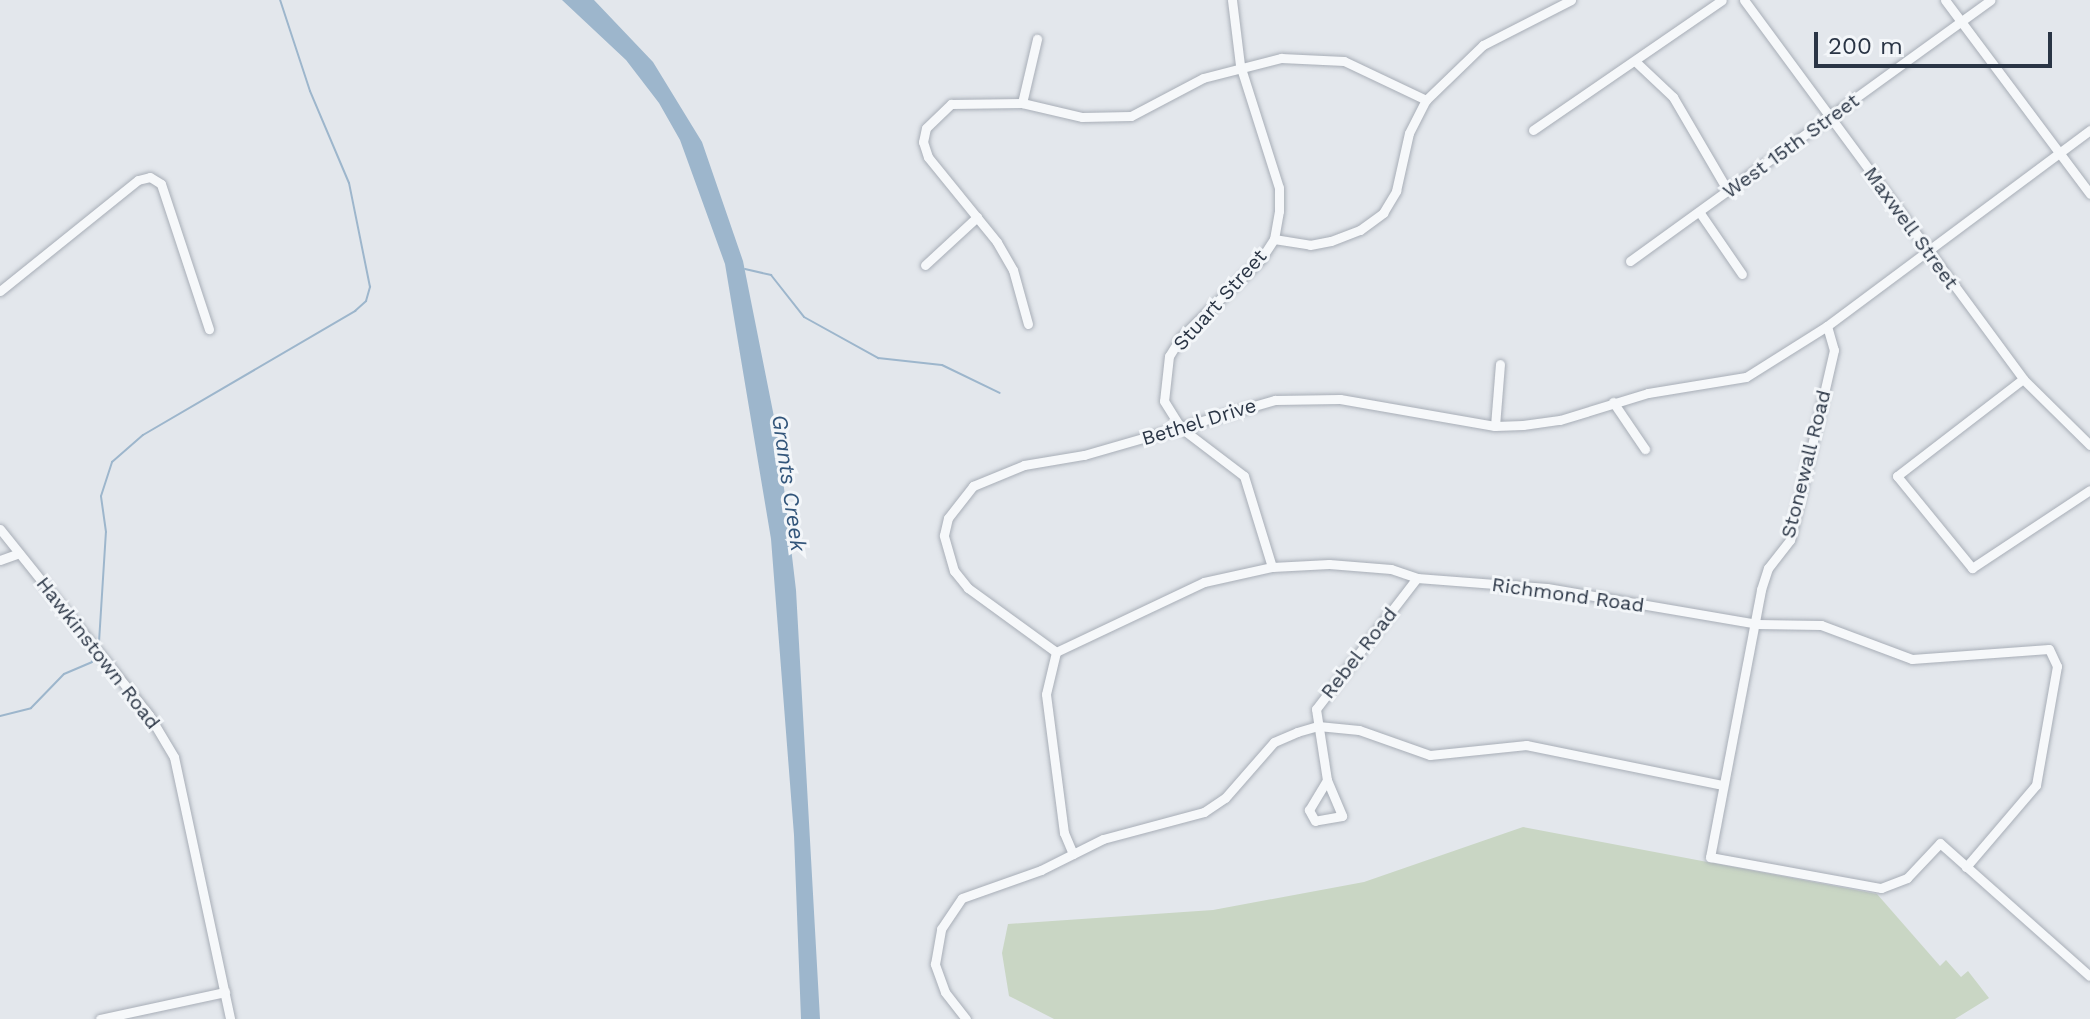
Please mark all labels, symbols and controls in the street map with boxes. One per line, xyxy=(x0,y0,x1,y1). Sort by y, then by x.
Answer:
scale bar xyxy=(1818,16,2056,66)
text: 200 m xyxy=(1828,32,1903,60)
street label: West 15th Street xyxy=(1718,88,1864,204)
street label: Maxwell Street xyxy=(1858,162,1964,294)
street label: Stuart Street xyxy=(1168,244,1272,356)
street label: Stonewall Road xyxy=(1776,387,1836,541)
street label: Bethel Drive xyxy=(1138,393,1260,451)
water label: Grants Creek xyxy=(766,413,812,553)
street label: Hawkinstown Road xyxy=(31,572,165,734)
street label: Richmond Road xyxy=(1490,572,1646,618)
street label: Rebel Road xyxy=(1316,602,1402,704)

